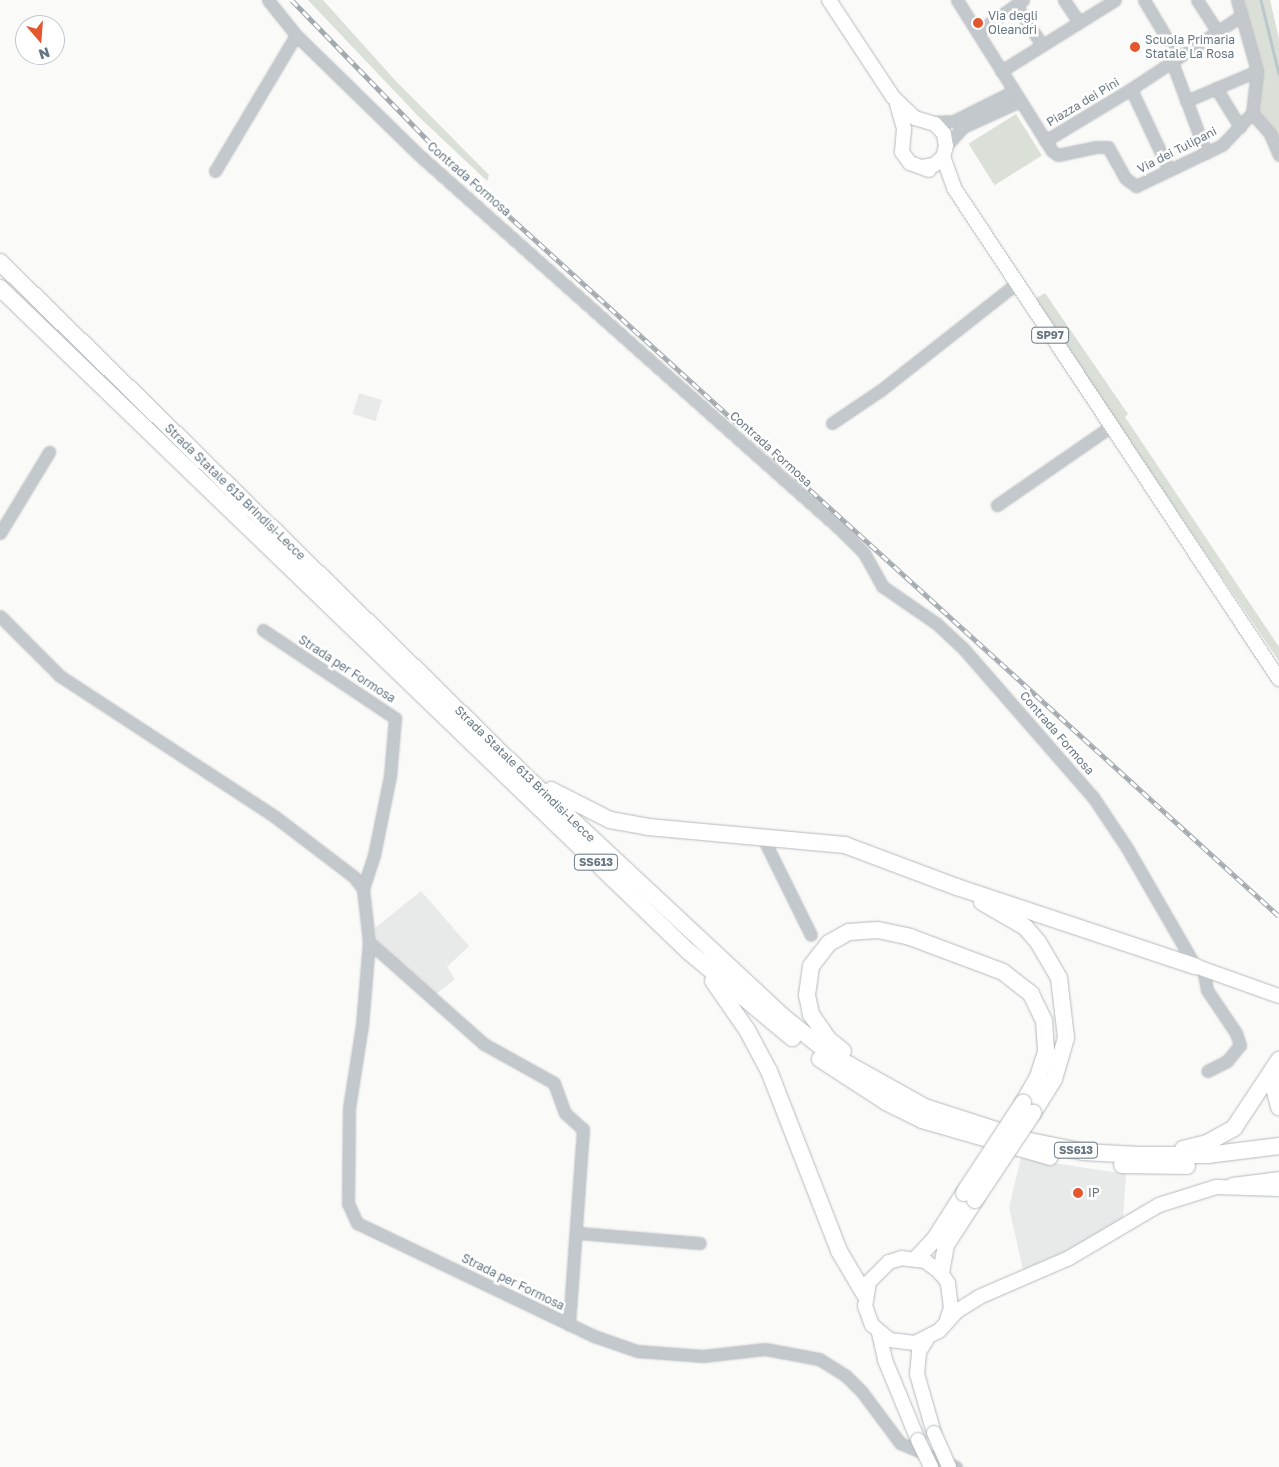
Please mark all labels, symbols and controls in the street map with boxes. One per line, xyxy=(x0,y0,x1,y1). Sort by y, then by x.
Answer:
place label: Via degli Oleandri xyxy=(988,9,1038,37)
north arrow xyxy=(15,15,65,65)
marker: Via degli Oleandri xyxy=(972,17,984,29)
place label: Scuola Primaria Statale La Rosa xyxy=(1145,33,1235,61)
marker: Scuola Primaria Statale La Rosa xyxy=(1129,41,1141,53)
text: N xyxy=(37,44,52,64)
street label: Piazza dei Pini xyxy=(1044,75,1122,129)
street label: Via dei Tulipani xyxy=(1135,124,1219,176)
street label: Contrada Formosa xyxy=(424,139,514,219)
road number: SP97 xyxy=(1030,326,1070,344)
street label: Contrada Formosa xyxy=(727,408,815,490)
street label: Strada Statale 613 Brindisi-Lecce xyxy=(162,421,308,563)
street label: Strada per Formosa xyxy=(296,632,398,706)
street label: Contrada Formosa xyxy=(1017,688,1097,778)
street label: Strada Statale 613 Brindisi-Lecce xyxy=(452,703,598,845)
road number: SS613 xyxy=(574,854,618,870)
road number: SS613 xyxy=(1054,1142,1098,1158)
place label: IP xyxy=(1088,1186,1100,1200)
marker: IP xyxy=(1072,1187,1084,1199)
street label: Strada per Formosa xyxy=(459,1251,567,1313)

